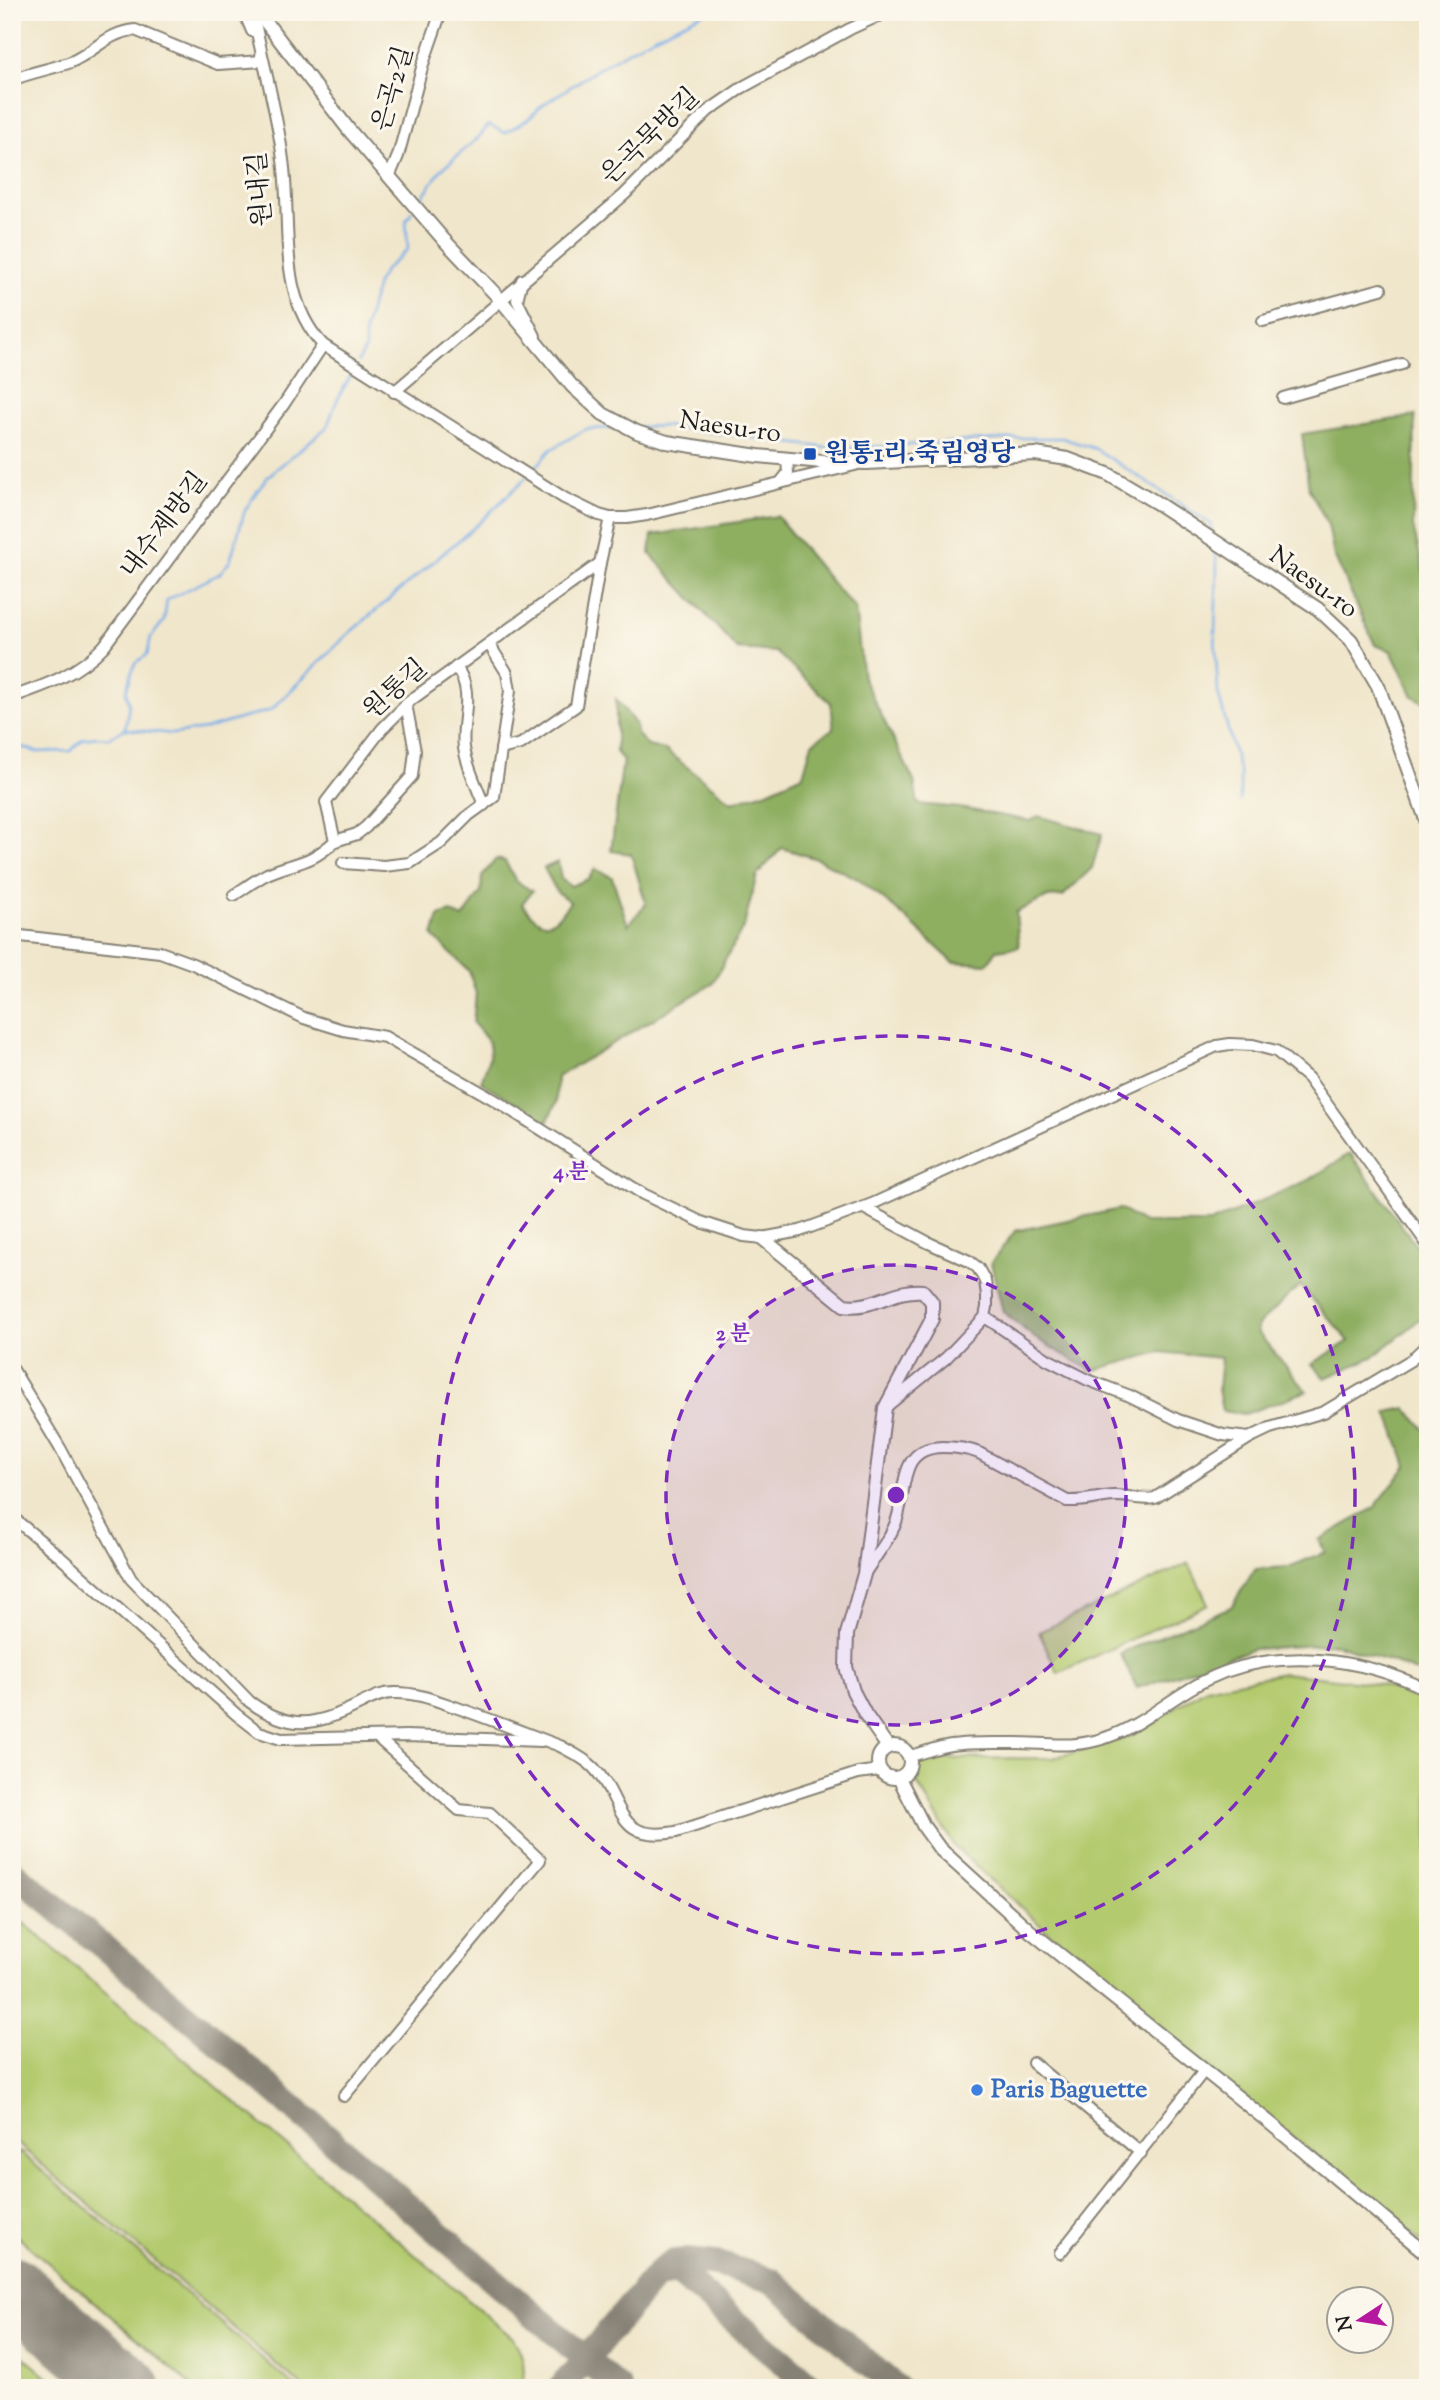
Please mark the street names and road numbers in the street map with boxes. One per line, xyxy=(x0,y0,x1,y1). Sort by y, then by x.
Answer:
street label: 은곡2길 xyxy=(364,42,424,136)
street label: 은곡묵방길 xyxy=(593,80,709,194)
street label: 원내길 xyxy=(239,150,283,228)
street label: Naesu-ro xyxy=(677,403,783,453)
street label: 내수제방길 xyxy=(112,465,218,587)
street label: Naesu-ro xyxy=(1261,538,1365,628)
street label: 원통길 xyxy=(356,651,436,729)

